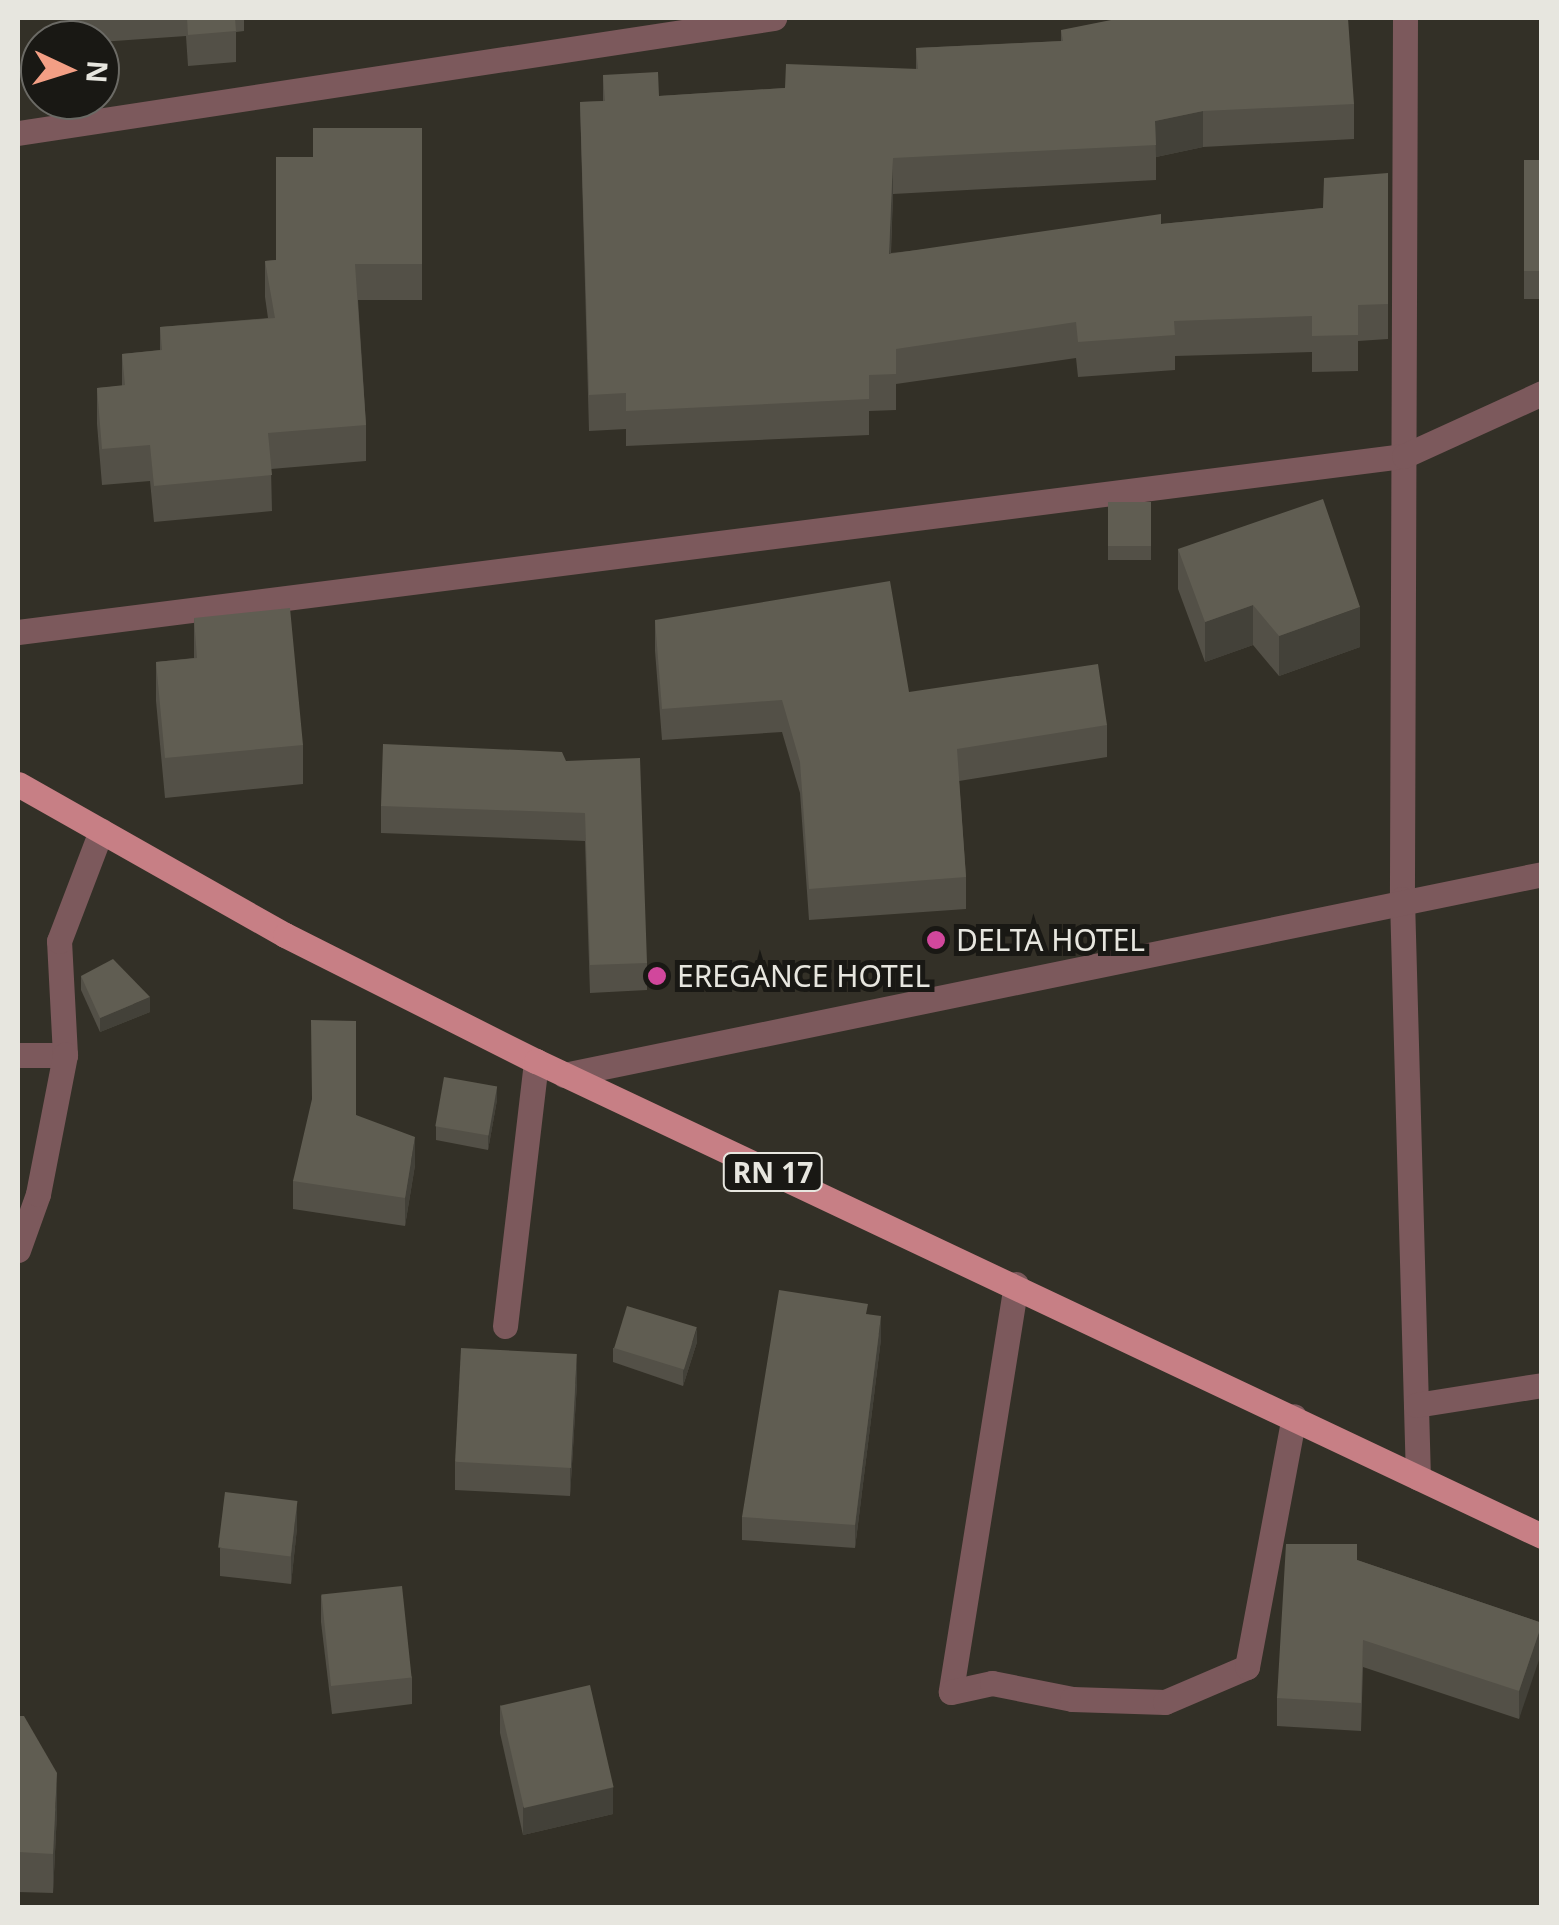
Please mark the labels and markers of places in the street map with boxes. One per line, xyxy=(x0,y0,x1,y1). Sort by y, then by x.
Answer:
place label: DELTA HOTEL xyxy=(956,922,1145,958)
marker: DELTA HOTEL xyxy=(925,929,947,951)
place label: EREGANCE HOTEL xyxy=(677,958,930,994)
marker: EREGANCE HOTEL xyxy=(646,965,668,987)

